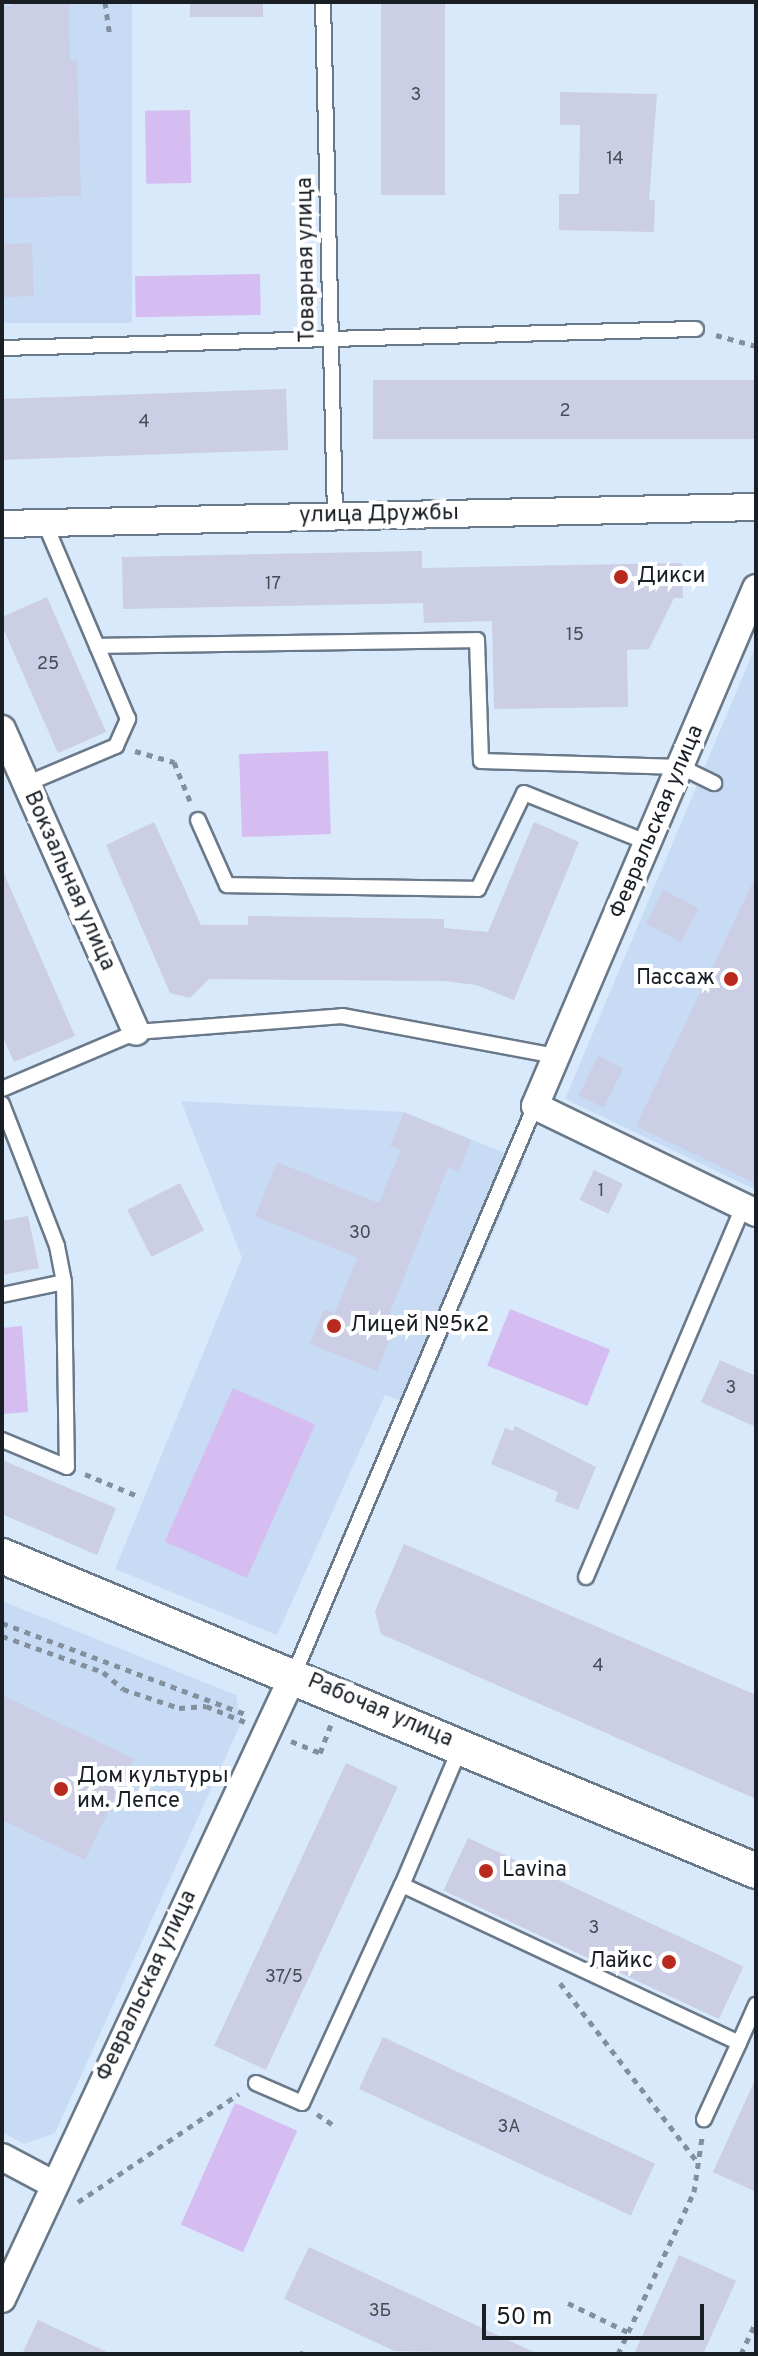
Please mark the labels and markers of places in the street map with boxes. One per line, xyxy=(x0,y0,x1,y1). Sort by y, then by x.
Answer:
place label: Дикси xyxy=(637,564,705,590)
marker: Дикси xyxy=(612,568,630,586)
place label: Пассаж xyxy=(636,966,715,992)
marker: Пассаж xyxy=(722,970,740,988)
place label: Лицей №5к2 xyxy=(350,1313,489,1339)
marker: Лицей №5к2 xyxy=(325,1317,343,1335)
place label: Дом культуры им. Лепсе xyxy=(77,1763,229,1814)
marker: Дом культуры им. Лепсе xyxy=(52,1780,70,1798)
place label: Lavina xyxy=(502,1858,567,1884)
marker: Lavina xyxy=(477,1862,495,1880)
place label: Лайкс xyxy=(588,1949,653,1975)
marker: Лайкс xyxy=(660,1953,678,1971)

